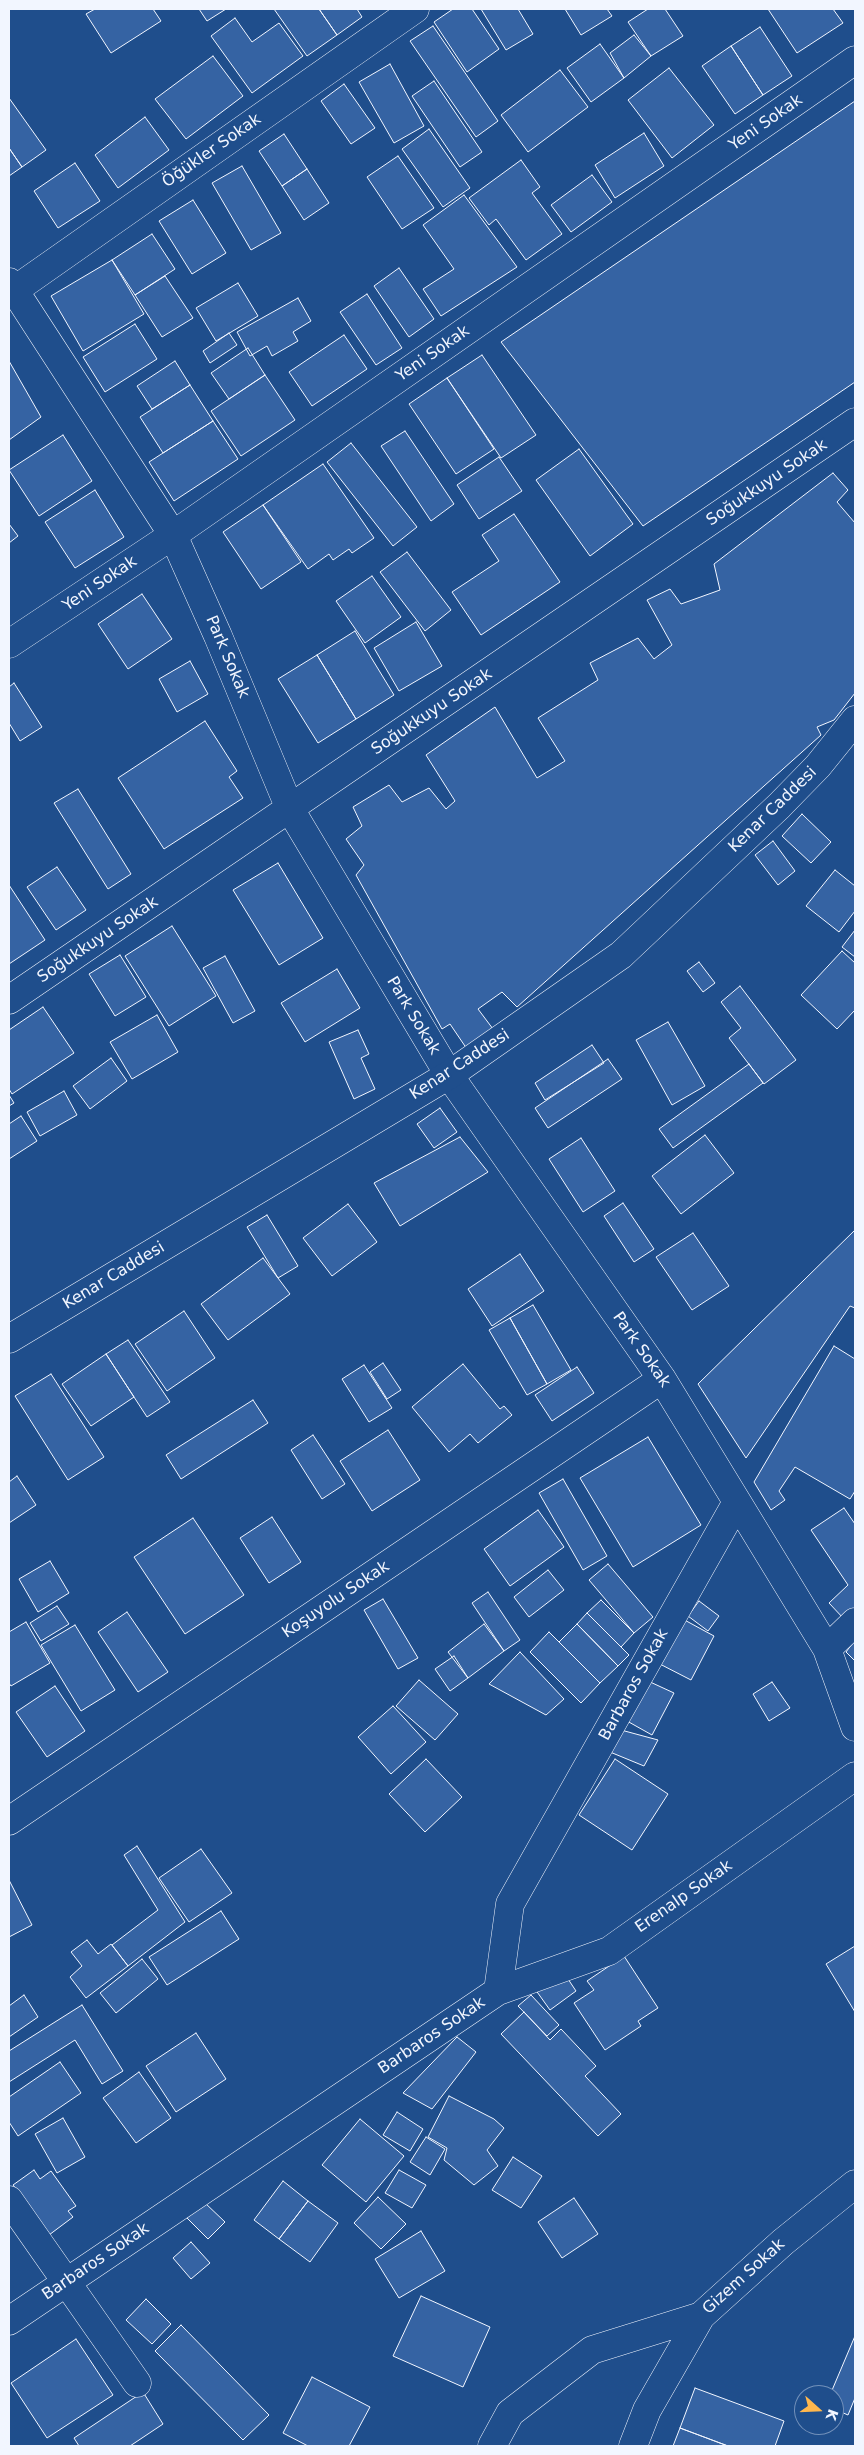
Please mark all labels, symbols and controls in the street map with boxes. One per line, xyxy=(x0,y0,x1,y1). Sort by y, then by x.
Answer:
street label: Yeni Sokak xyxy=(726,91,806,155)
street label: Öğükler Sokak xyxy=(159,110,265,192)
street label: Yeni Sokak xyxy=(393,322,473,386)
street label: Soğukkuyu Sokak xyxy=(703,436,831,530)
street label: Yeni Sokak xyxy=(59,552,141,616)
street label: Park Sokak xyxy=(201,613,253,701)
street label: Soğukkuyu Sokak xyxy=(368,665,496,759)
street label: Kenar Caddesi xyxy=(725,763,821,857)
street label: Soğukkuyu Sokak xyxy=(34,893,162,987)
street label: Park Sokak xyxy=(382,973,444,1059)
street label: Kenar Caddesi xyxy=(407,1026,513,1104)
street label: Kenar Caddesi xyxy=(60,1238,168,1314)
street label: Park Sokak xyxy=(608,1309,674,1391)
street label: Koşuyolu Sokak xyxy=(279,1557,393,1643)
street label: Barbaros Sokak xyxy=(595,1626,673,1744)
street label: Erenalp Sokak xyxy=(632,1856,736,1938)
street label: Barbaros Sokak xyxy=(375,1993,489,2079)
street label: Barbaros Sokak xyxy=(39,2219,153,2305)
street label: Gizem Sokak xyxy=(699,2235,789,2319)
north arrow xyxy=(794,2385,844,2435)
text: K xyxy=(823,2407,842,2423)

